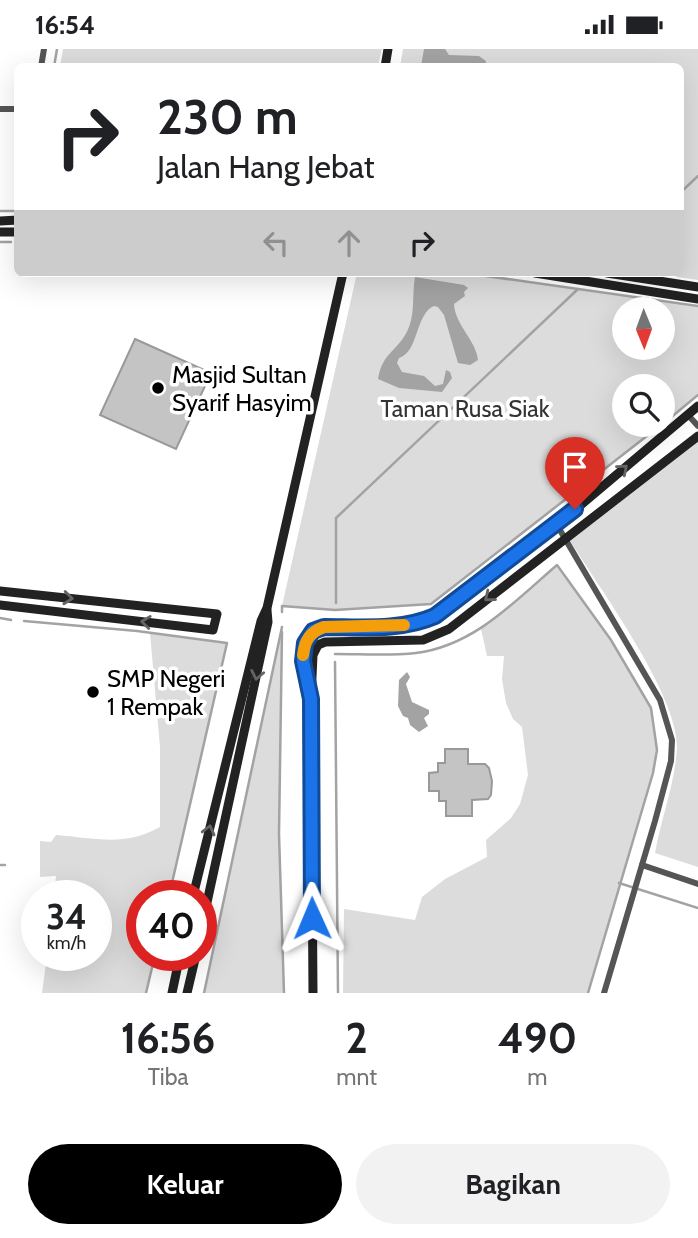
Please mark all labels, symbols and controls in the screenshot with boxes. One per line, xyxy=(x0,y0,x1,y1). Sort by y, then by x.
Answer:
text: 16:54 xyxy=(35,9,95,41)
text: 230 m xyxy=(157,87,298,146)
icon: right xyxy=(42,91,133,182)
text: Jalan Hang Jebat xyxy=(157,147,375,186)
icon: left xyxy=(257,224,295,262)
icon: ahead xyxy=(330,224,368,262)
icon: right xyxy=(403,224,441,262)
north arrow xyxy=(612,297,676,361)
map controls xyxy=(612,297,675,437)
place label: Masjid Sultan Syarif Hasyim xyxy=(172,360,312,417)
button: search xyxy=(612,374,675,437)
marker: Masjid Sultan Syarif Hasyim xyxy=(150,380,166,396)
park label: Taman Rusa Siak xyxy=(380,394,550,423)
pin xyxy=(545,437,605,509)
icon: arrive xyxy=(556,448,594,486)
one-way arrow xyxy=(615,465,628,477)
one-way arrow xyxy=(484,589,497,602)
one-way arrow xyxy=(62,590,74,605)
one-way arrow xyxy=(140,615,151,630)
place label: SMP Negeri 1 Rempak xyxy=(107,664,225,721)
one-way arrow xyxy=(251,669,266,681)
marker: SMP Negeri 1 Rempak xyxy=(85,684,101,700)
one-way arrow xyxy=(201,824,215,836)
speed limit sign: 40 xyxy=(126,880,217,971)
position arrow xyxy=(275,881,349,955)
text: 34 xyxy=(46,895,87,938)
text: km/h xyxy=(47,932,86,954)
text: 16:56 xyxy=(121,1012,215,1064)
text: 2 xyxy=(346,1012,368,1064)
text: 490 xyxy=(498,1012,577,1064)
text: Tiba xyxy=(148,1063,189,1091)
text: mnt xyxy=(336,1063,377,1091)
text: m xyxy=(527,1063,548,1091)
button: Keluar xyxy=(28,1144,342,1224)
button: Bagikan xyxy=(356,1144,670,1224)

